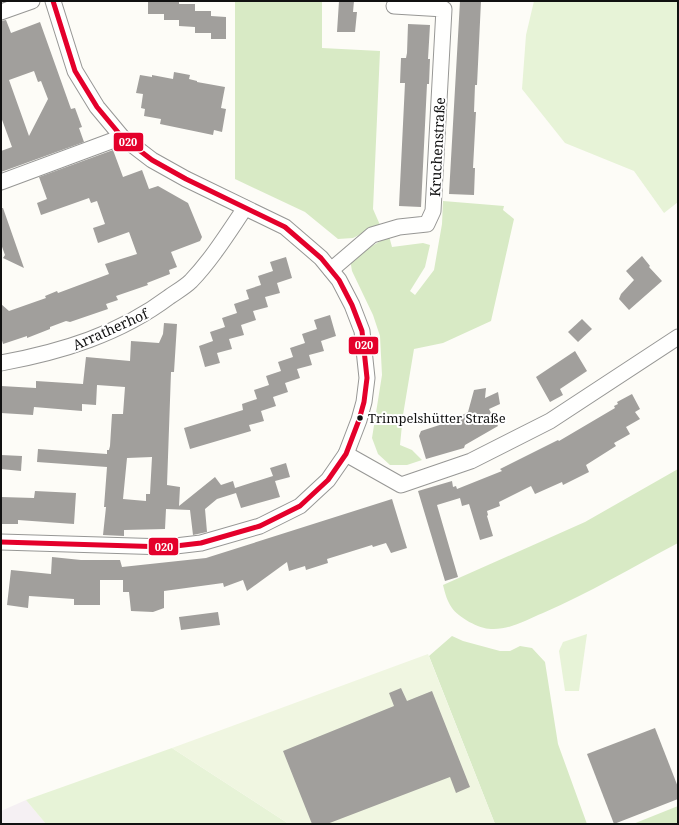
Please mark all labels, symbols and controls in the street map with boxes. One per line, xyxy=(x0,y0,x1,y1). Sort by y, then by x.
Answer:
street label: Kruchenstraße xyxy=(425,97,449,197)
line badge: 020 xyxy=(113,132,144,152)
text: 020 xyxy=(119,134,137,149)
street label: Arratherhof xyxy=(69,303,152,354)
line badge: 020 xyxy=(348,336,379,355)
text: 020 xyxy=(355,337,373,352)
place label: Trimpelshütter Straße xyxy=(368,409,506,427)
marker: Trimpelshütter Straße xyxy=(355,413,365,423)
line badge: 020 xyxy=(148,537,179,556)
text: 020 xyxy=(155,539,173,554)

